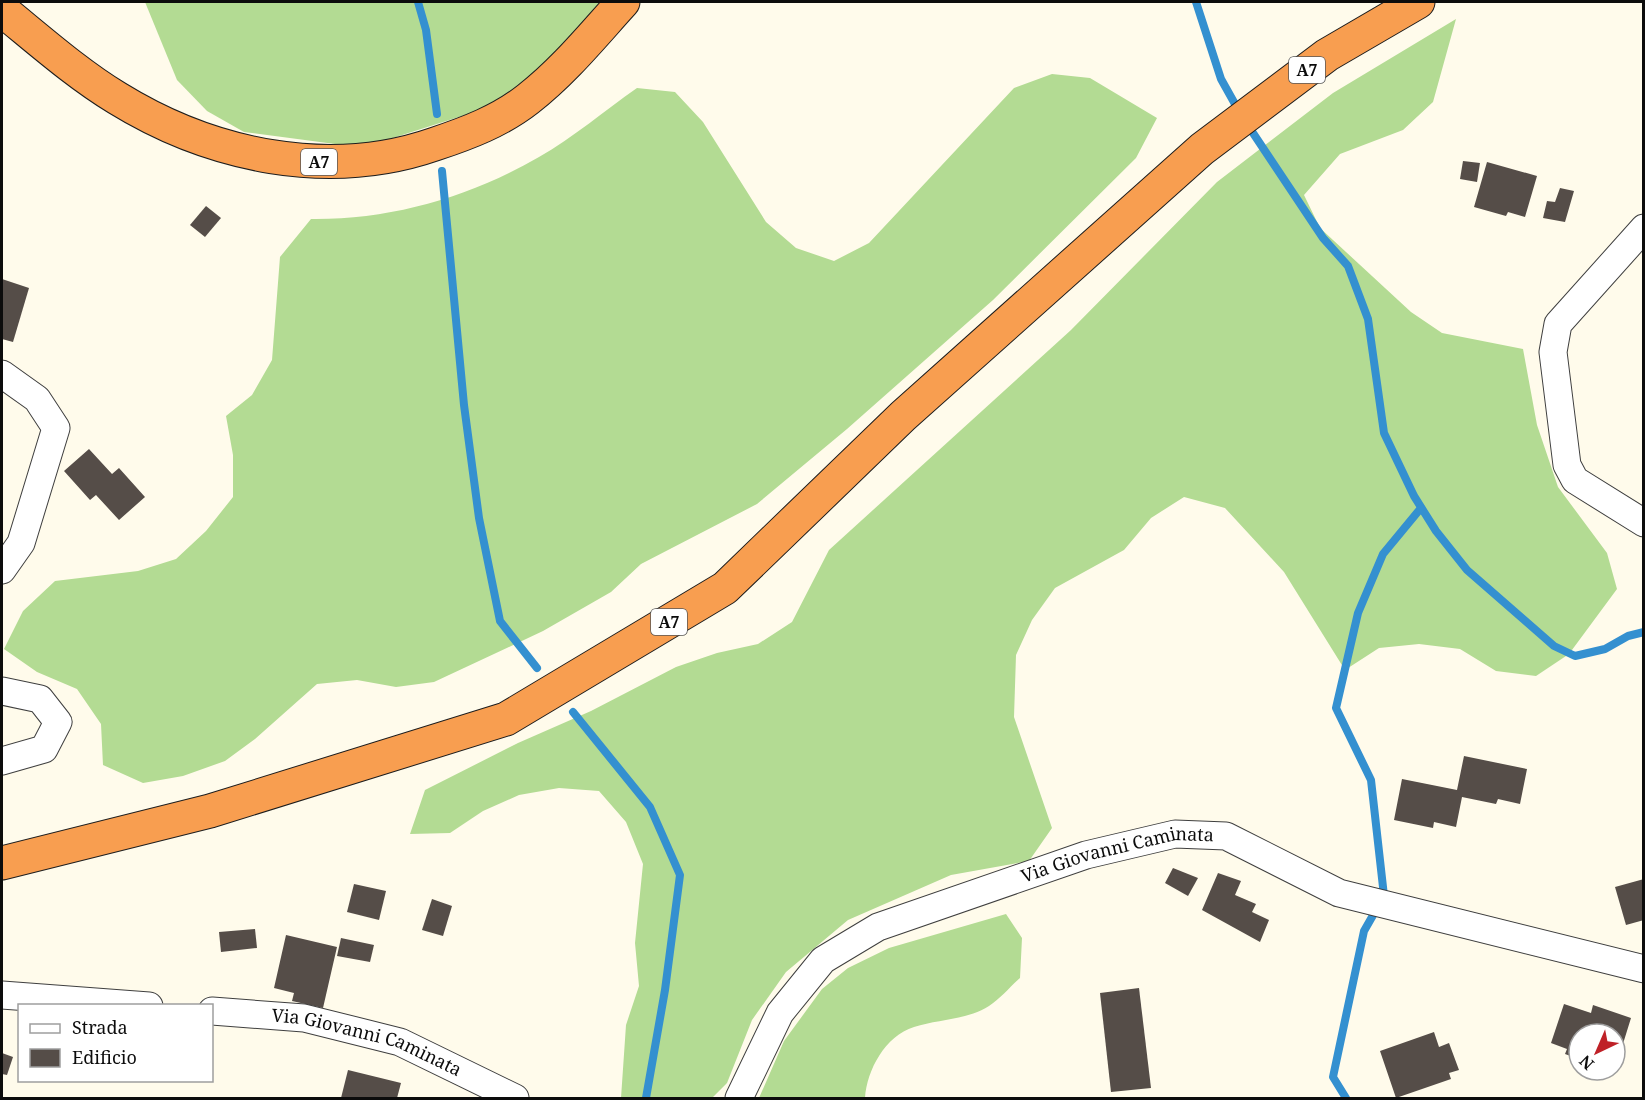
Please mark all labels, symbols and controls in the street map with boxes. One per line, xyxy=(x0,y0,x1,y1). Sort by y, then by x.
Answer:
road number: A7 xyxy=(1289,57,1325,83)
road number: A7 xyxy=(301,149,337,175)
road number: A7 xyxy=(651,609,687,635)
street label: Via Giovanni Caminata xyxy=(1017,821,1214,888)
street label: Via Giovanni Caminata xyxy=(271,1003,466,1081)
legend xyxy=(18,1004,213,1082)
text: Strada xyxy=(72,1015,128,1039)
north arrow xyxy=(1567,1022,1627,1082)
text: Edificio xyxy=(72,1045,137,1069)
text: N xyxy=(1574,1050,1599,1075)

